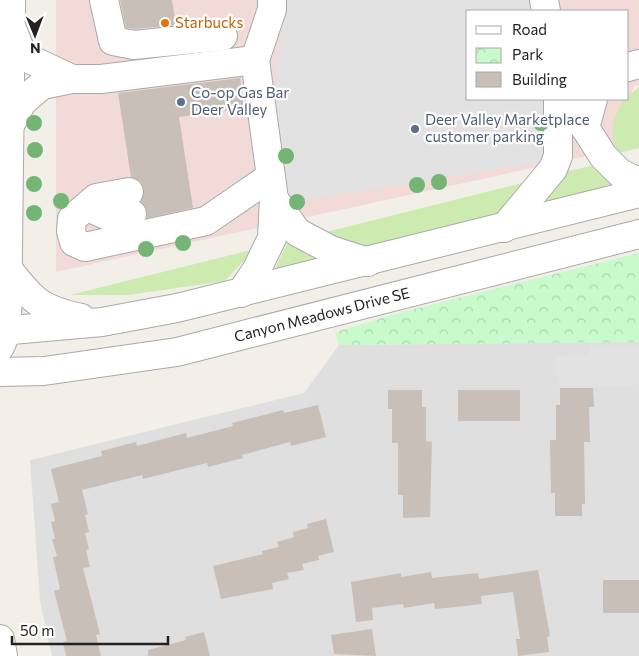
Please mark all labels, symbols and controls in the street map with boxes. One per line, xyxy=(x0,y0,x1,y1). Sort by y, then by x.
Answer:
north arrow xyxy=(10,10,60,60)
legend xyxy=(466,10,629,100)
place label: Starbucks xyxy=(175,13,243,31)
marker: Starbucks xyxy=(159,17,171,29)
text: Road xyxy=(512,20,547,38)
text: N xyxy=(30,40,41,57)
text: Park xyxy=(512,45,543,63)
text: Building xyxy=(512,70,567,88)
place label: Co-op Gas Bar Deer Valley xyxy=(191,83,289,118)
marker: Co-op Gas Bar Deer Valley xyxy=(175,96,187,108)
place label: Deer Valley Marketplace customer parking xyxy=(425,110,590,145)
marker: Deer Valley Marketplace customer parking xyxy=(409,123,421,135)
street label: Canyon Meadows Drive SE xyxy=(232,283,412,345)
scale bar xyxy=(12,614,169,646)
text: 50 m xyxy=(20,621,54,639)

